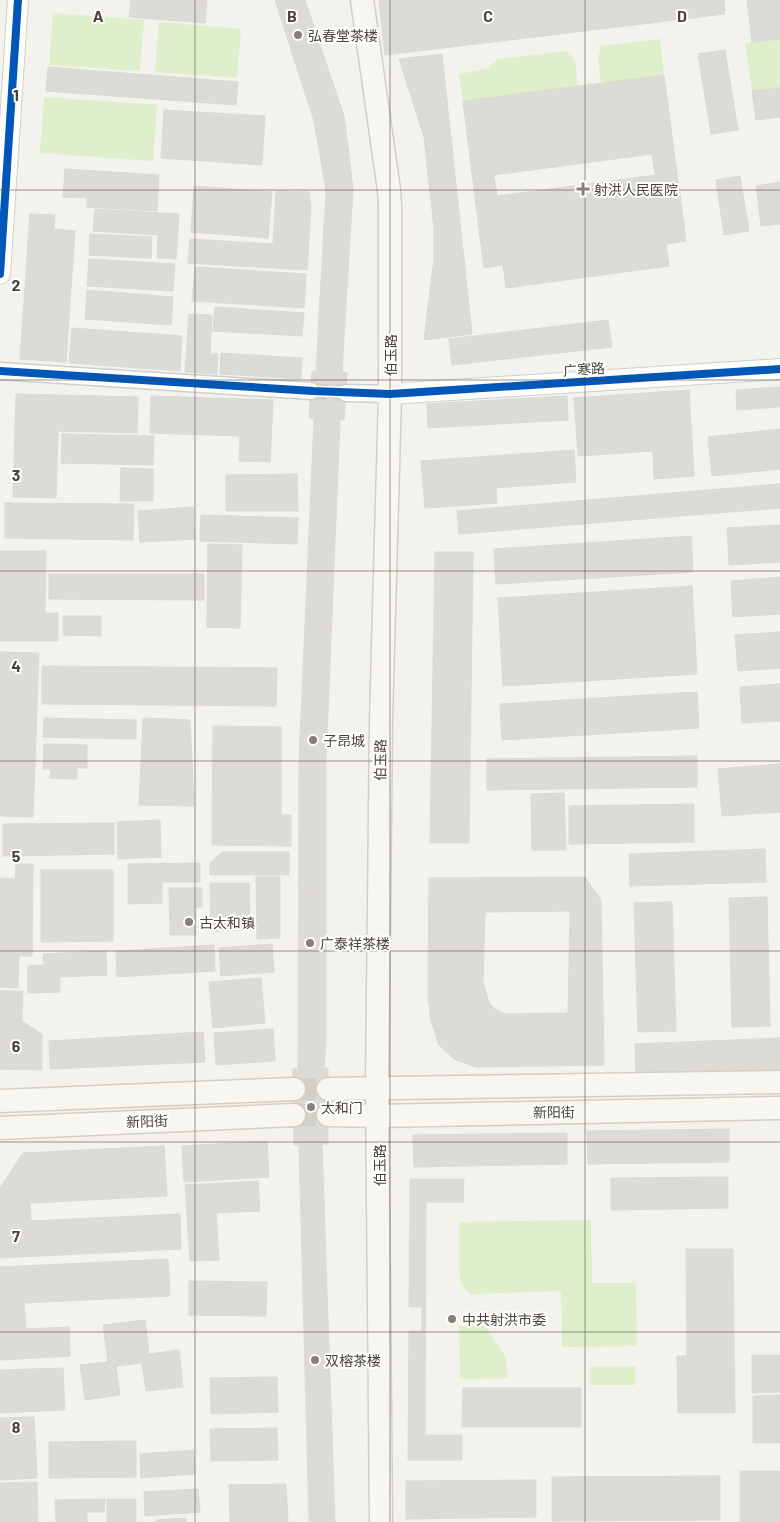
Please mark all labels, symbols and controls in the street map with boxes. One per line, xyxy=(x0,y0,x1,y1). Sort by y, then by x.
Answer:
text: A xyxy=(93,6,104,25)
text: B xyxy=(287,6,297,25)
text: C xyxy=(483,6,493,25)
text: D xyxy=(677,6,687,25)
place label: 弘春堂茶楼 xyxy=(308,27,378,44)
marker: 弘春堂茶楼 xyxy=(292,29,304,41)
text: 1 xyxy=(13,85,19,104)
place label: 射洪人民医院 xyxy=(594,181,678,198)
marker: 射洪人民医院 xyxy=(576,182,590,196)
text: 2 xyxy=(12,275,21,294)
street label: 伯玉路 xyxy=(382,334,399,376)
street label: 广寒路 xyxy=(562,359,606,379)
text: 3 xyxy=(12,465,20,484)
text: 4 xyxy=(11,656,21,675)
place label: 子昂城 xyxy=(323,732,365,749)
marker: 子昂城 xyxy=(307,734,319,746)
street label: 伯玉路 xyxy=(371,739,389,781)
text: 5 xyxy=(12,846,21,865)
place label: 古太和镇 xyxy=(199,914,255,931)
marker: 古太和镇 xyxy=(183,916,195,928)
place label: 广泰祥茶楼 xyxy=(320,935,390,952)
marker: 广泰祥茶楼 xyxy=(304,937,316,949)
text: 6 xyxy=(12,1036,21,1055)
place label: 太和门 xyxy=(321,1099,363,1116)
marker: 太和门 xyxy=(305,1101,317,1113)
street label: 新阳街 xyxy=(533,1103,575,1121)
street label: 新阳街 xyxy=(126,1112,168,1130)
street label: 伯玉路 xyxy=(371,1144,388,1186)
text: 7 xyxy=(12,1226,20,1245)
place label: 中共射洪市委 xyxy=(462,1311,546,1328)
marker: 中共射洪市委 xyxy=(446,1313,458,1325)
place label: 双榕茶楼 xyxy=(325,1352,381,1369)
marker: 双榕茶楼 xyxy=(309,1354,321,1366)
text: 8 xyxy=(12,1417,21,1436)

